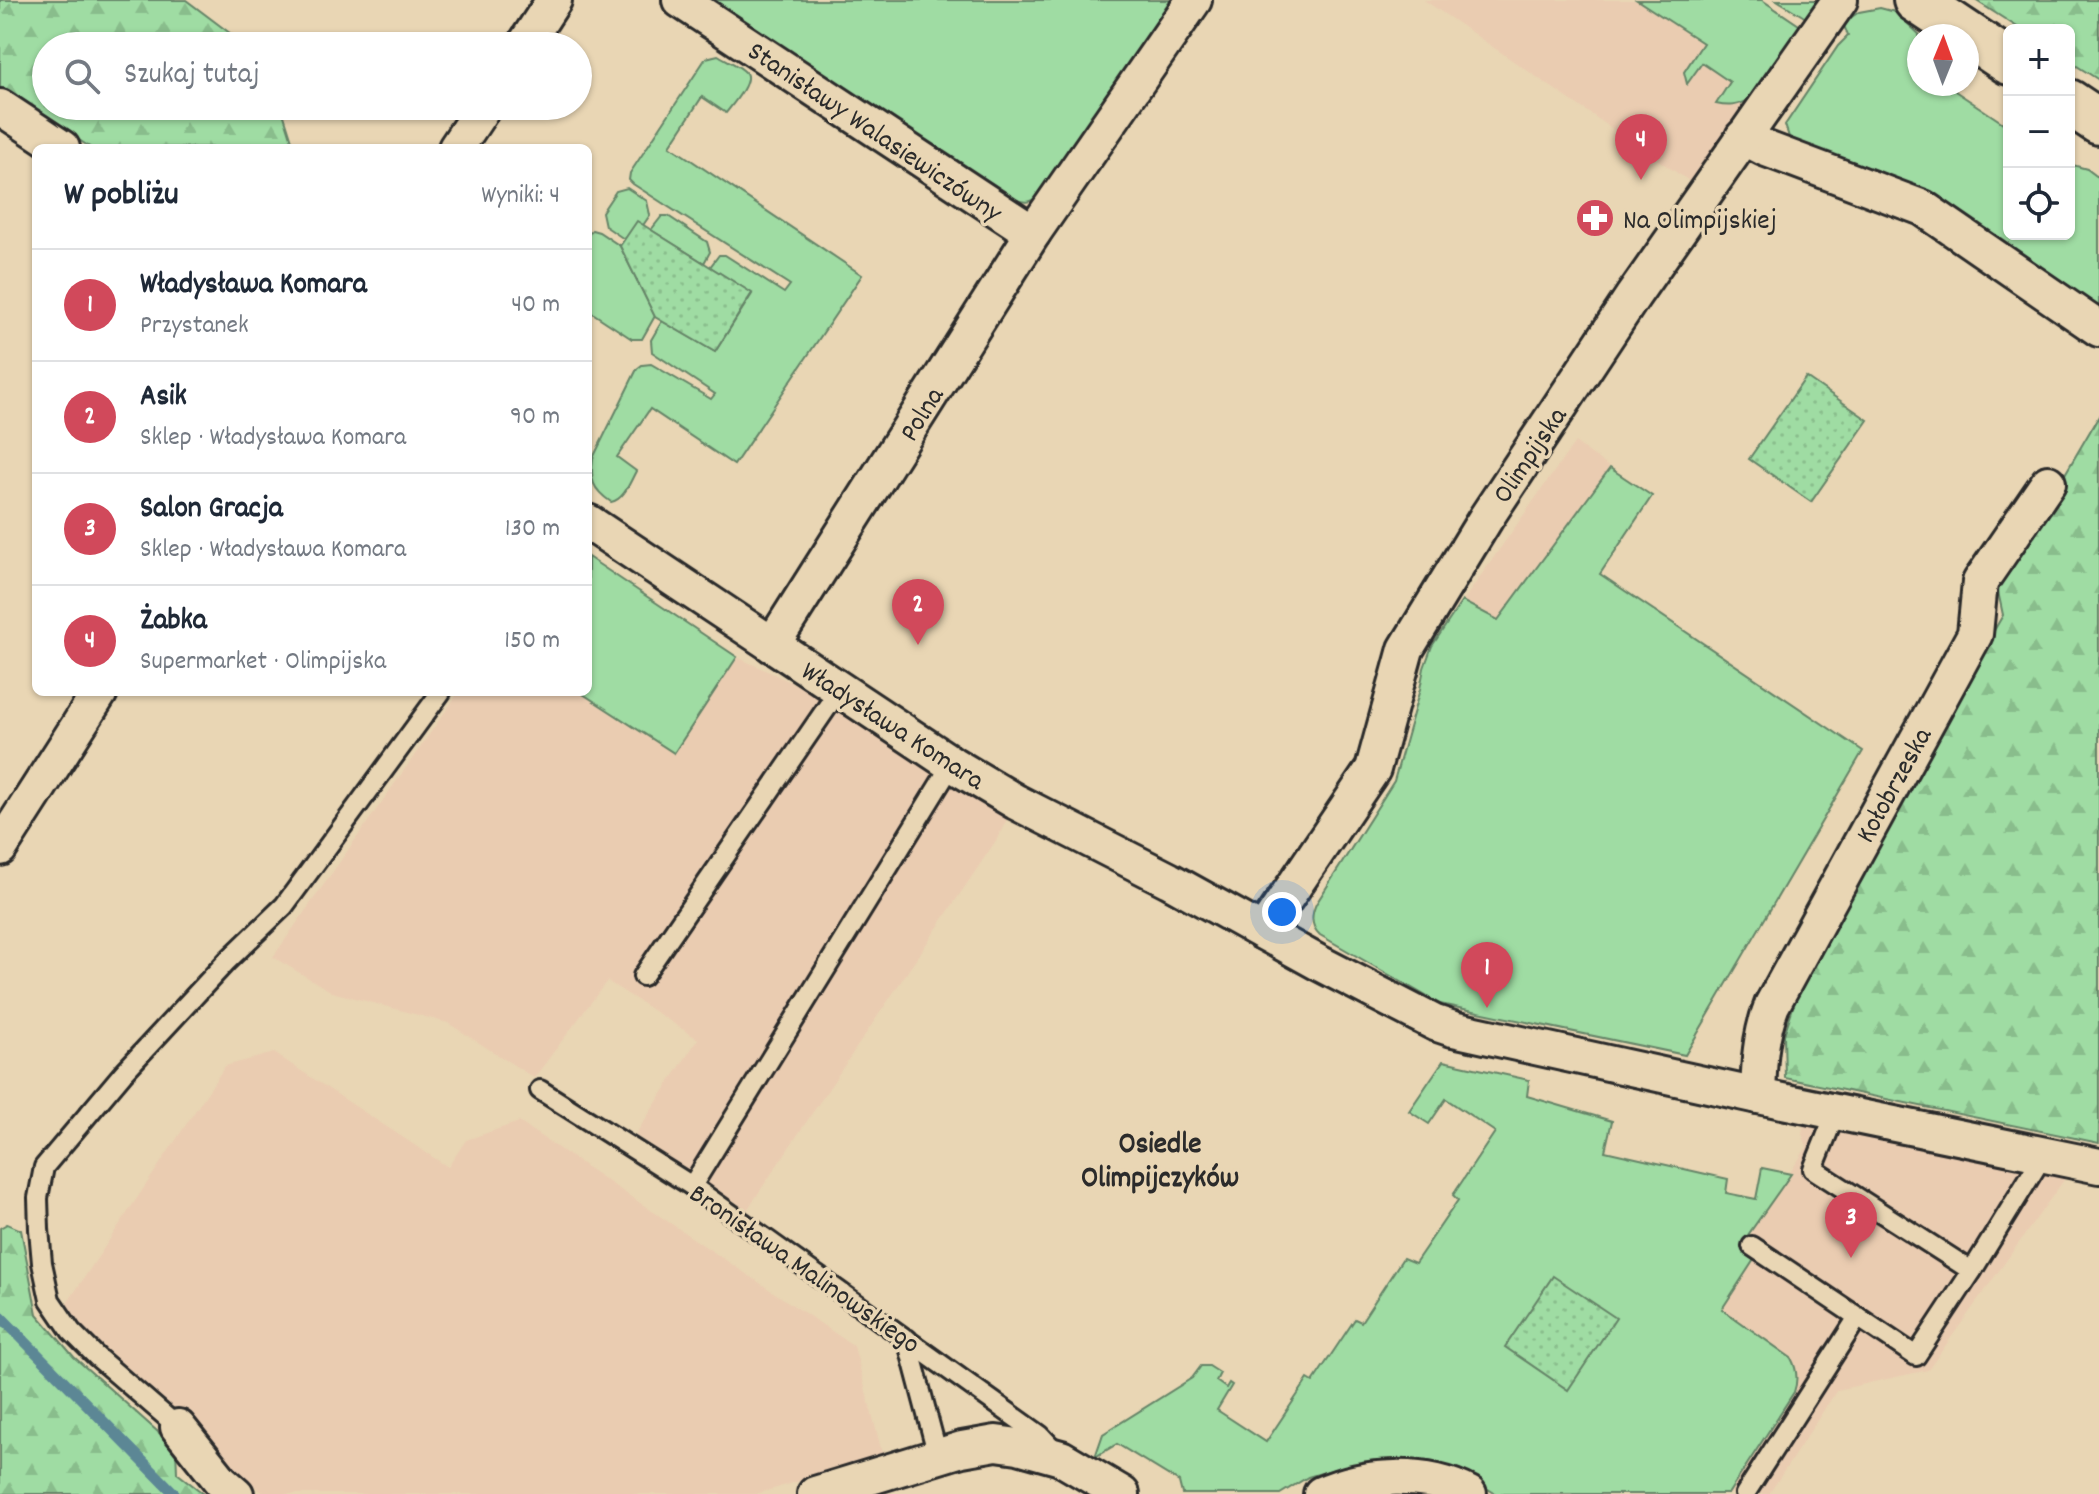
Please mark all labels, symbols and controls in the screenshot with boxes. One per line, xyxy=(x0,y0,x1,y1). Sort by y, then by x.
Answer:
north arrow xyxy=(1907,24,1979,96)
map controls xyxy=(2003,24,2075,240)
button: + xyxy=(2003,24,2075,96)
search box xyxy=(32,32,592,120)
street label: Stanisławy Walasiewiczówny xyxy=(738,34,1009,235)
icon: search xyxy=(60,54,104,98)
text: Szukaj tutaj xyxy=(124,55,260,98)
button: − xyxy=(2003,96,2075,168)
pin: 4 xyxy=(1615,114,1667,180)
button: locate xyxy=(2003,168,2075,240)
text: W pobliżu xyxy=(64,172,179,221)
text: Wyniki: 4 xyxy=(481,178,560,215)
pharmacy icon: Na Olimpijskiej xyxy=(1574,197,1616,239)
place label: Na Olimpijskiej xyxy=(1623,203,1777,243)
text: Władysława Komara xyxy=(140,265,367,308)
text: 1 xyxy=(87,287,93,324)
text: 40 m xyxy=(511,287,560,324)
text: Przystanek xyxy=(140,308,249,345)
text: Asik xyxy=(140,377,187,420)
street label: Polna xyxy=(892,380,957,451)
text: 2 xyxy=(84,399,96,436)
text: 90 m xyxy=(510,399,560,436)
street label: Olimpijska xyxy=(1485,400,1580,513)
text: Sklep · Władysława Komara xyxy=(140,420,406,457)
text: Salon Gracja xyxy=(140,489,283,532)
text: 3 xyxy=(84,511,96,548)
text: 130 m xyxy=(505,511,560,548)
text: Sklep · Władysława Komara xyxy=(140,532,406,569)
pin: 2 xyxy=(892,579,944,645)
text: Żabka xyxy=(140,601,207,644)
text: 4 xyxy=(85,623,95,660)
text: 150 m xyxy=(504,623,560,660)
text: Supermarket · Olimpijska xyxy=(140,644,386,681)
street label: Władysława Komara xyxy=(792,654,992,803)
street label: Kołobrzeska xyxy=(1848,721,1945,852)
your location xyxy=(1262,892,1302,932)
pin: 1 xyxy=(1461,942,1513,1008)
district label: Osiedle Olimpijczyków xyxy=(1081,1125,1239,1202)
street label: Bronisława Malinowskiego xyxy=(679,1176,927,1366)
pin: 3 xyxy=(1825,1192,1877,1258)

